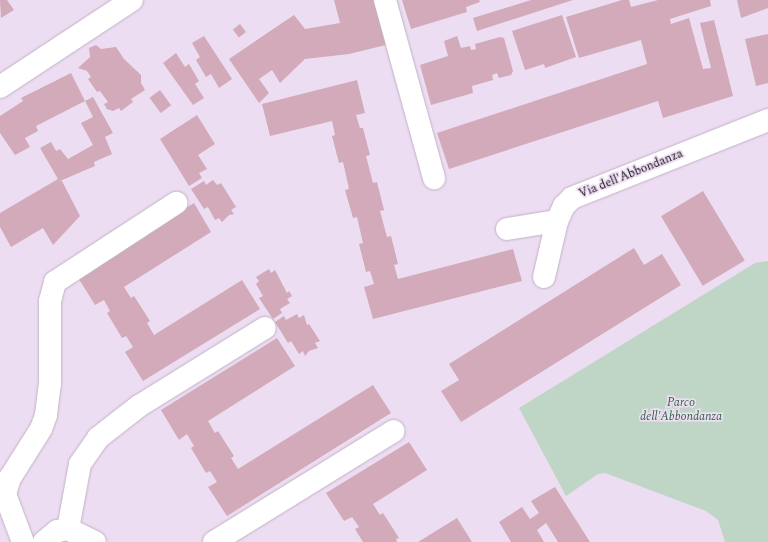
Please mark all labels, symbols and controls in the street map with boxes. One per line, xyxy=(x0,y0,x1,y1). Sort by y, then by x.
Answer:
street label: Via dell'Abbondanza xyxy=(577,147,685,201)
park label: Parco dell'Abbondanza xyxy=(640,396,722,424)

